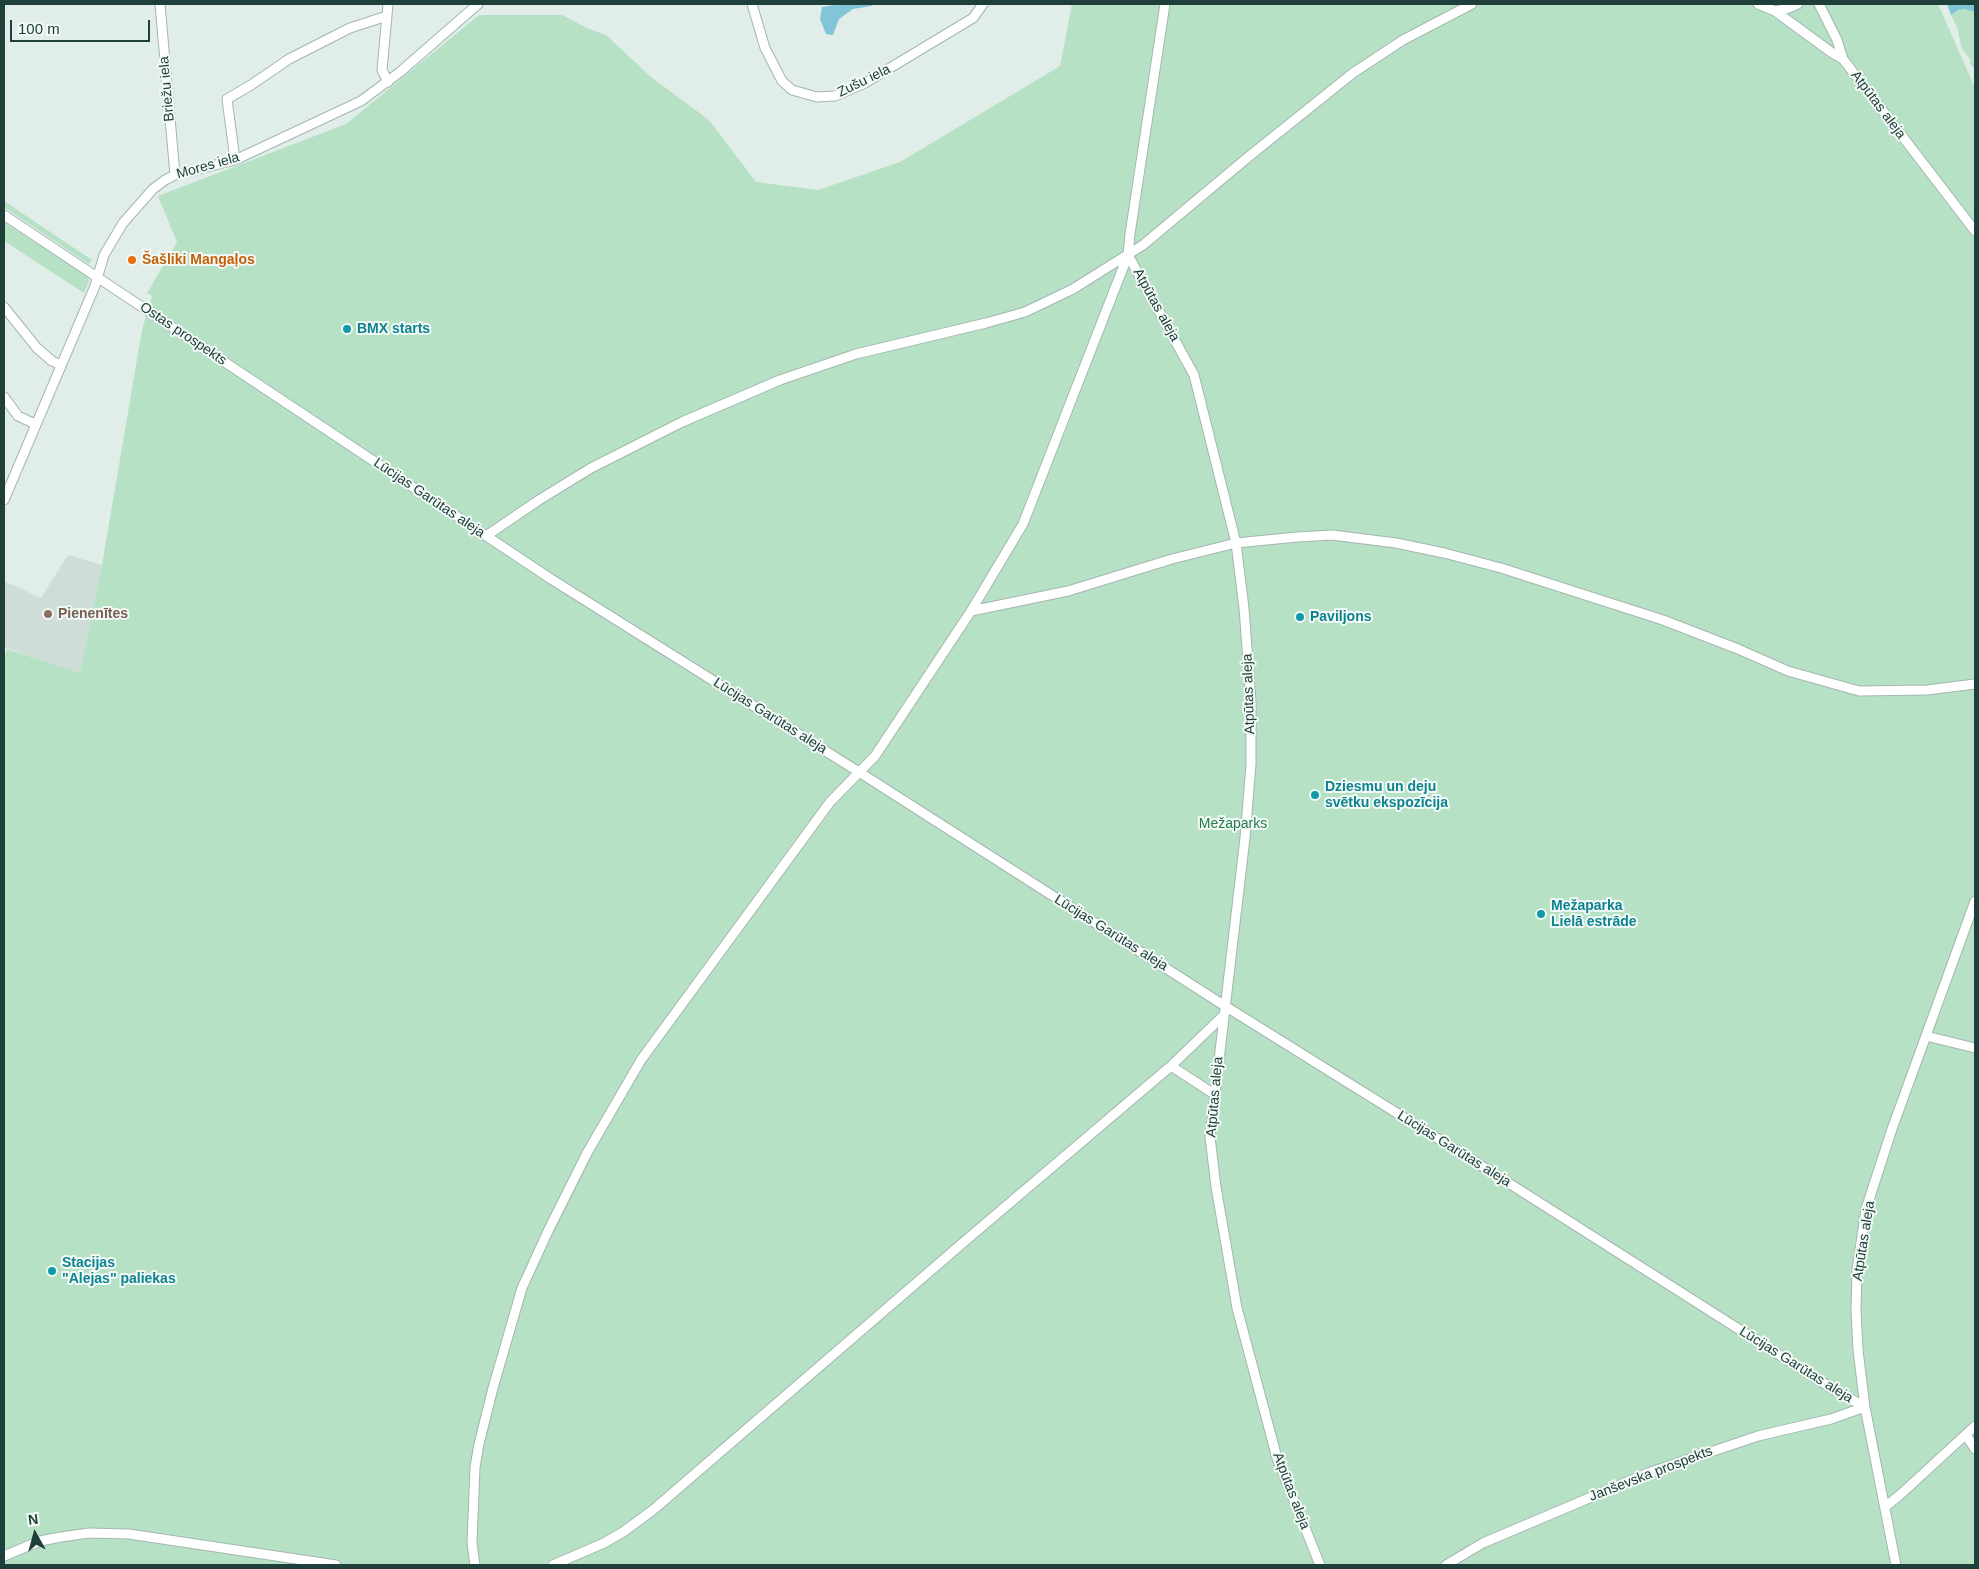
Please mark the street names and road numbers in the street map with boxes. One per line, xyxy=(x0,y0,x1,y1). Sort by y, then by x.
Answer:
street label: Briežu iela xyxy=(156,56,178,122)
street label: Zušu iela xyxy=(835,61,893,101)
street label: Atpūtas aleja xyxy=(1847,68,1909,142)
street label: Mores iela xyxy=(175,149,241,183)
street label: Atpūtas aleja xyxy=(1129,266,1183,344)
street label: Ostas prospekts xyxy=(136,299,230,369)
street label: Lūcijas Garūtas aleja xyxy=(370,454,488,542)
street label: Atpūtas aleja xyxy=(1239,653,1259,735)
street label: Lūcijas Garūtas aleja xyxy=(710,674,830,758)
street label: Lūcijas Garūtas aleja xyxy=(1051,891,1171,975)
street label: Atpūtas aleja xyxy=(1203,1056,1227,1138)
street label: Lūcijas Garūtas aleja xyxy=(1394,1107,1514,1191)
street label: Atpūtas aleja xyxy=(1849,1200,1879,1282)
street label: Lūcijas Garūtas aleja xyxy=(1736,1323,1856,1407)
street label: Janševska prospekts xyxy=(1587,1443,1715,1505)
street label: Atpūtas aleja xyxy=(1269,1450,1313,1532)

